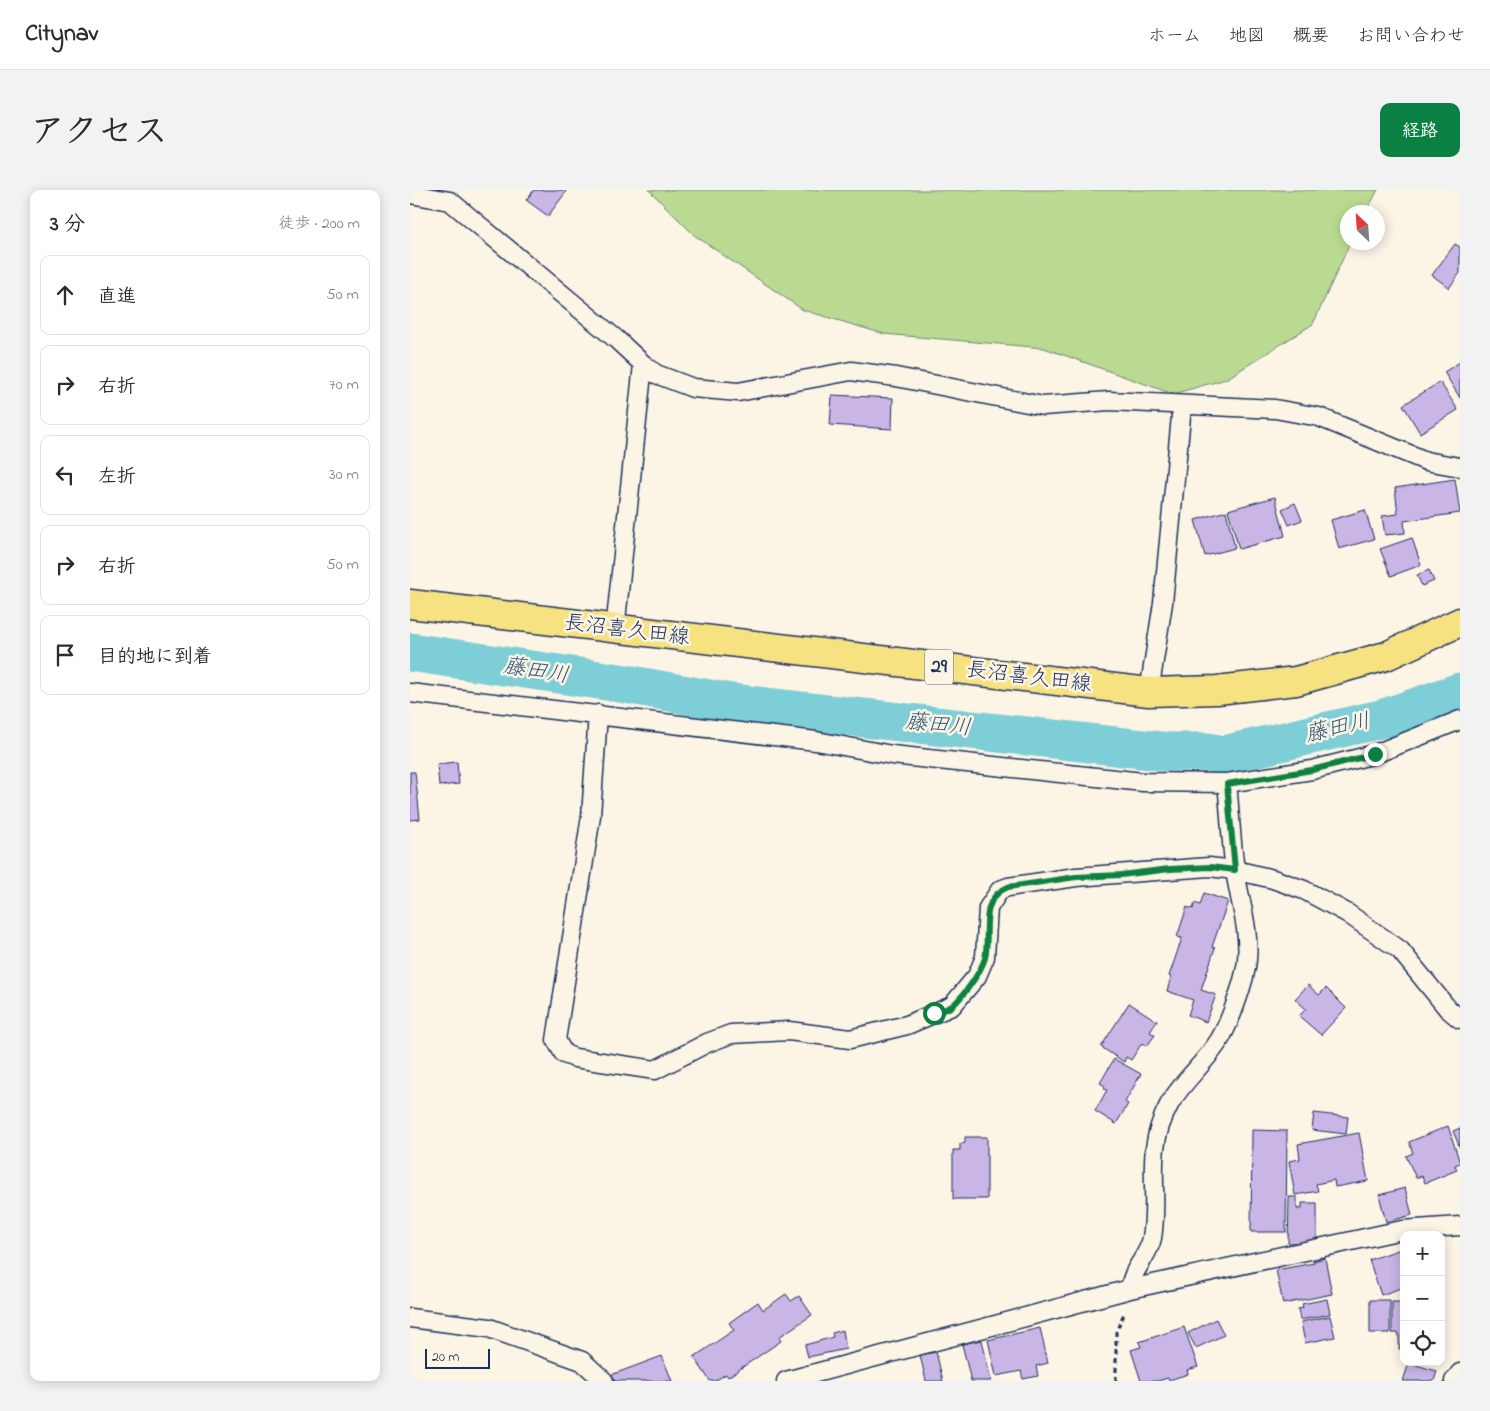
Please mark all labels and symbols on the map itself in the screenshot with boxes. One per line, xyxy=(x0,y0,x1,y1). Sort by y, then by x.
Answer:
north arrow xyxy=(1340,205,1385,250)
street label: 長沼喜久田線 xyxy=(563,608,691,654)
road number: 29 xyxy=(925,650,953,684)
water label: 藤田川 xyxy=(501,651,571,693)
street label: 長沼喜久田線 xyxy=(965,655,1093,701)
water label: 藤田川 xyxy=(1302,706,1374,752)
water label: 藤田川 xyxy=(904,707,972,745)
route end xyxy=(1364,743,1387,766)
route start xyxy=(923,1002,946,1025)
scale bar xyxy=(425,1346,490,1369)

